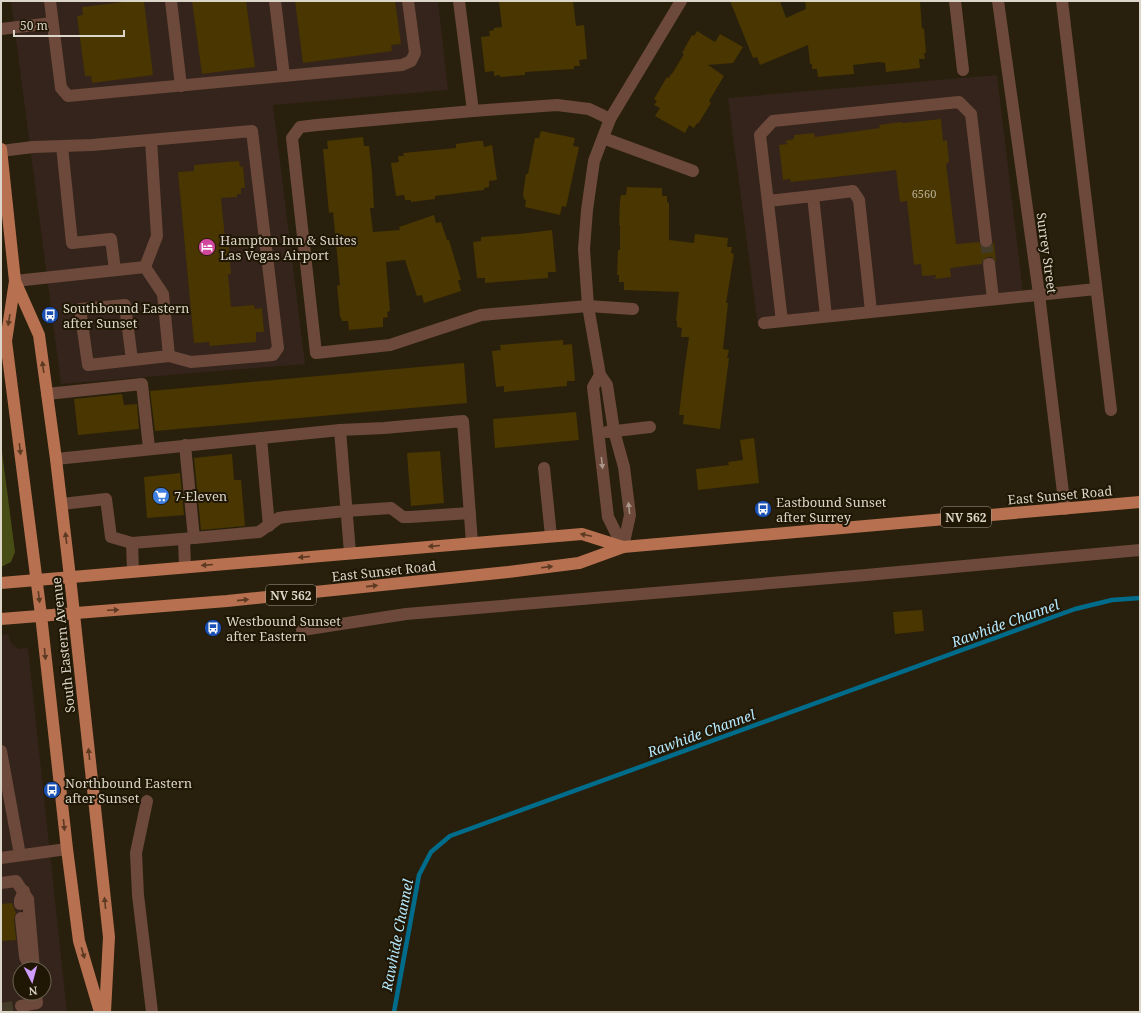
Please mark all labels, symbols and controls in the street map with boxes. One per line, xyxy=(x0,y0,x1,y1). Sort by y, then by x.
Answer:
scale bar xyxy=(14,12,124,38)
text: 50 m xyxy=(20,17,48,34)
house number: 6560 xyxy=(912,186,936,201)
street label: Surrey Street xyxy=(1032,211,1062,295)
place label: Hampton Inn & Suites Las Vegas Airport xyxy=(220,231,357,264)
hotel icon: Hampton Inn & Suites Las Vegas Airport xyxy=(197,237,217,257)
place label: Southbound Eastern after Sunset xyxy=(63,299,190,332)
bus stop icon: Southbound Eastern after Sunset xyxy=(40,305,60,325)
one-way arrow xyxy=(6,314,12,326)
one-way arrow xyxy=(40,361,47,373)
one-way arrow xyxy=(16,443,23,455)
one-way arrow xyxy=(598,457,605,469)
street label: East Sunset Road xyxy=(1007,481,1113,509)
supermarket icon: 7-Eleven xyxy=(151,486,171,506)
place label: 7-Eleven xyxy=(174,487,228,505)
place label: Eastbound Sunset after Surrey xyxy=(776,493,887,526)
bus stop icon: Eastbound Sunset after Surrey xyxy=(753,499,773,519)
one-way arrow xyxy=(626,502,632,514)
road number: NV 562 xyxy=(941,507,991,527)
one-way arrow xyxy=(62,532,69,544)
one-way arrow xyxy=(579,532,592,538)
one-way arrow xyxy=(428,543,440,550)
one-way arrow xyxy=(298,553,310,560)
street label: East Sunset Road xyxy=(331,557,437,585)
one-way arrow xyxy=(201,562,213,568)
one-way arrow xyxy=(541,564,553,571)
street label: South Eastern Avenue xyxy=(47,576,79,714)
one-way arrow xyxy=(366,583,378,590)
road number: NV 562 xyxy=(266,585,316,605)
one-way arrow xyxy=(36,591,42,603)
water label: Rawhide Channel xyxy=(948,594,1062,652)
one-way arrow xyxy=(236,597,249,603)
one-way arrow xyxy=(107,607,119,614)
place label: Westbound Sunset after Eastern xyxy=(226,612,341,645)
bus stop icon: Westbound Sunset after Eastern xyxy=(203,618,223,638)
one-way arrow xyxy=(42,648,48,660)
water label: Rawhide Channel xyxy=(644,704,758,762)
one-way arrow xyxy=(86,748,92,760)
place label: Northbound Eastern after Sunset xyxy=(65,774,193,807)
bus stop icon: Northbound Eastern after Sunset xyxy=(42,780,62,800)
one-way arrow xyxy=(61,819,68,831)
water label: Rawhide Channel xyxy=(377,877,417,993)
one-way arrow xyxy=(102,897,108,909)
one-way arrow xyxy=(80,948,86,960)
north arrow xyxy=(12,961,52,1001)
text: N xyxy=(28,984,38,999)

